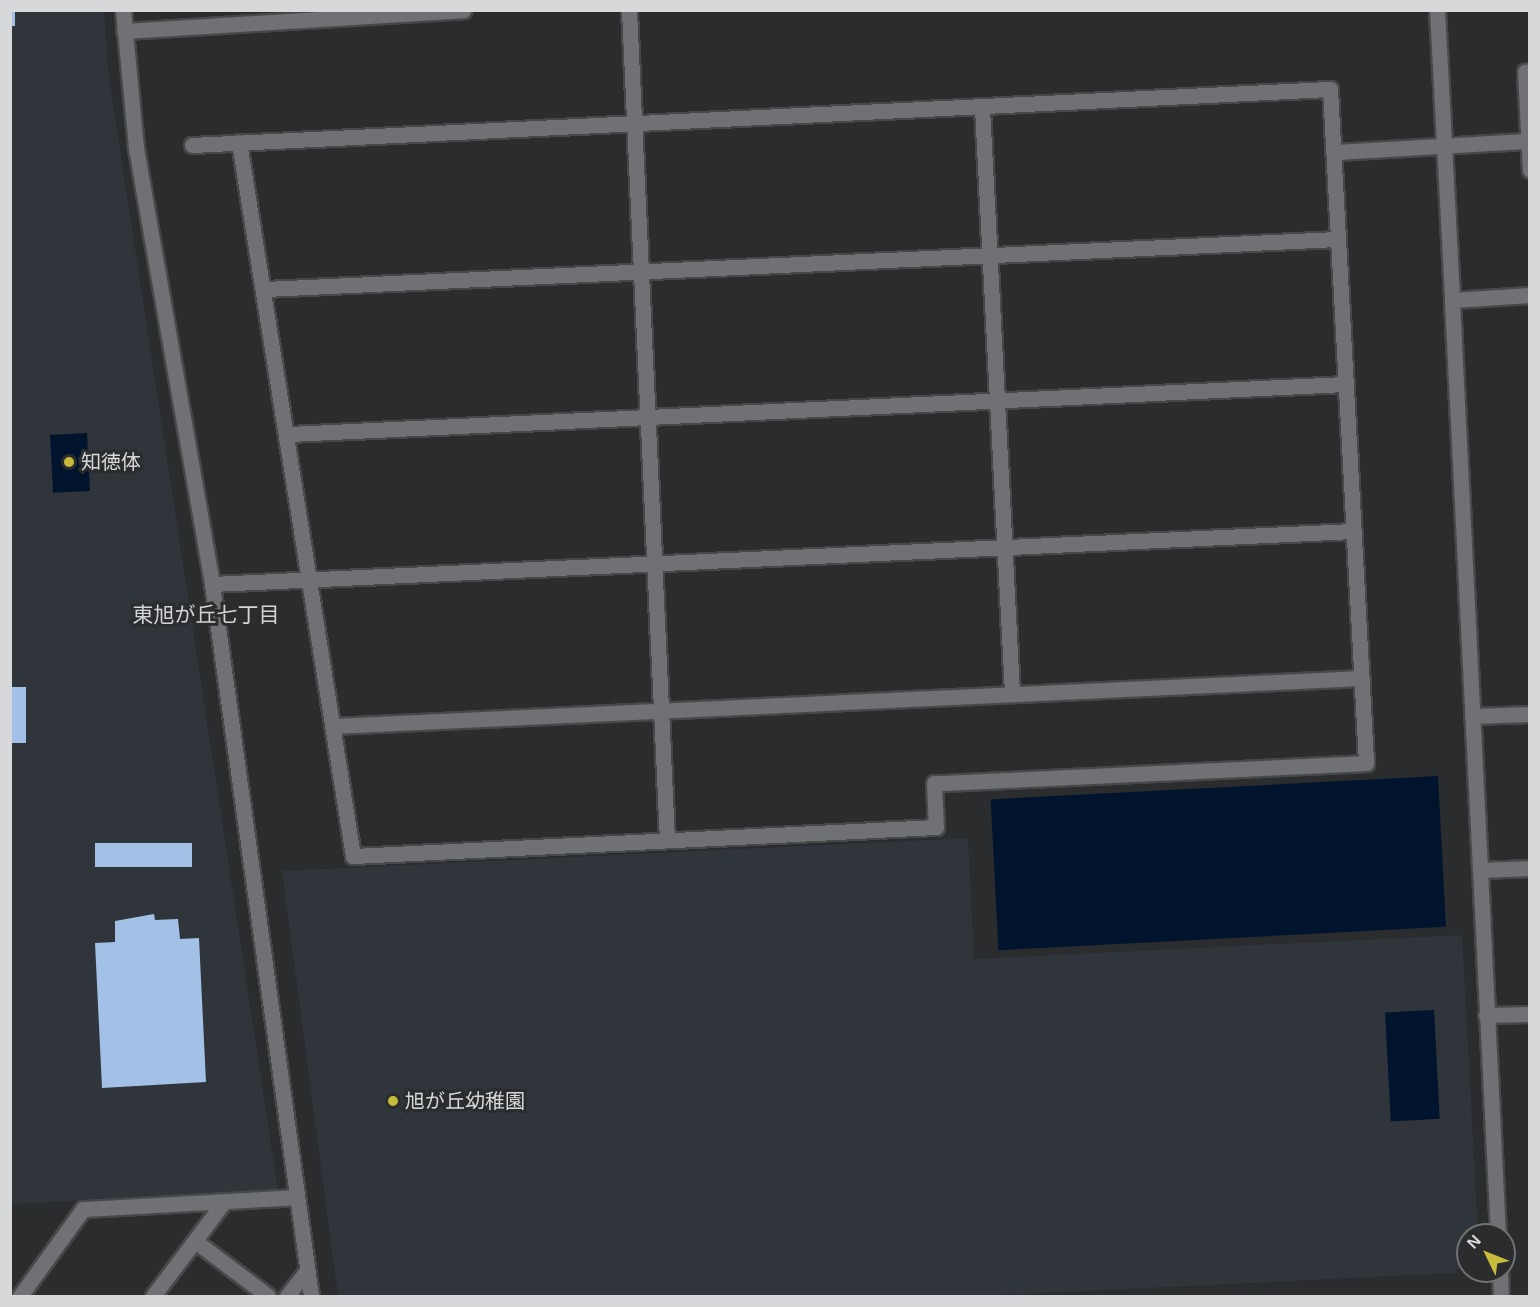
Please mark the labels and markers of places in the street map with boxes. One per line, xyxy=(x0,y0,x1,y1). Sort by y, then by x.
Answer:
place label: 知徳体 xyxy=(81,450,141,474)
marker: 知徳体 xyxy=(62,455,76,469)
place label: 旭が丘幼稚園 xyxy=(405,1089,525,1113)
marker: 旭が丘幼稚園 xyxy=(386,1094,400,1108)

